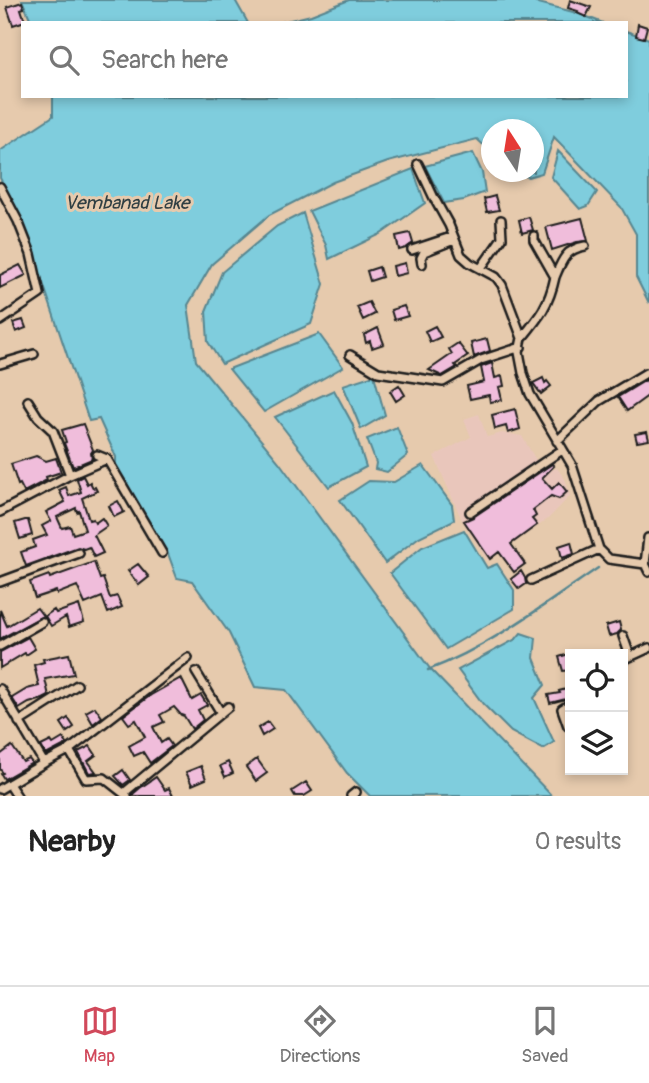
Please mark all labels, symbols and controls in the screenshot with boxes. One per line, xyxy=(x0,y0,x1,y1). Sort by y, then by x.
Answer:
search box xyxy=(21,21,628,98)
icon: search xyxy=(45,41,83,79)
text: Search here xyxy=(101,44,228,76)
north arrow xyxy=(481,119,544,182)
water label: Vembanad Lake xyxy=(65,191,191,215)
map controls xyxy=(565,649,628,775)
button: locate xyxy=(565,649,628,712)
button: layers xyxy=(565,712,628,775)
text: Nearby xyxy=(28,823,115,860)
text: 0 results xyxy=(535,827,621,856)
tab: Map xyxy=(81,1002,119,1068)
tab: Directions xyxy=(280,1002,360,1068)
tab: Saved xyxy=(521,1002,568,1068)

